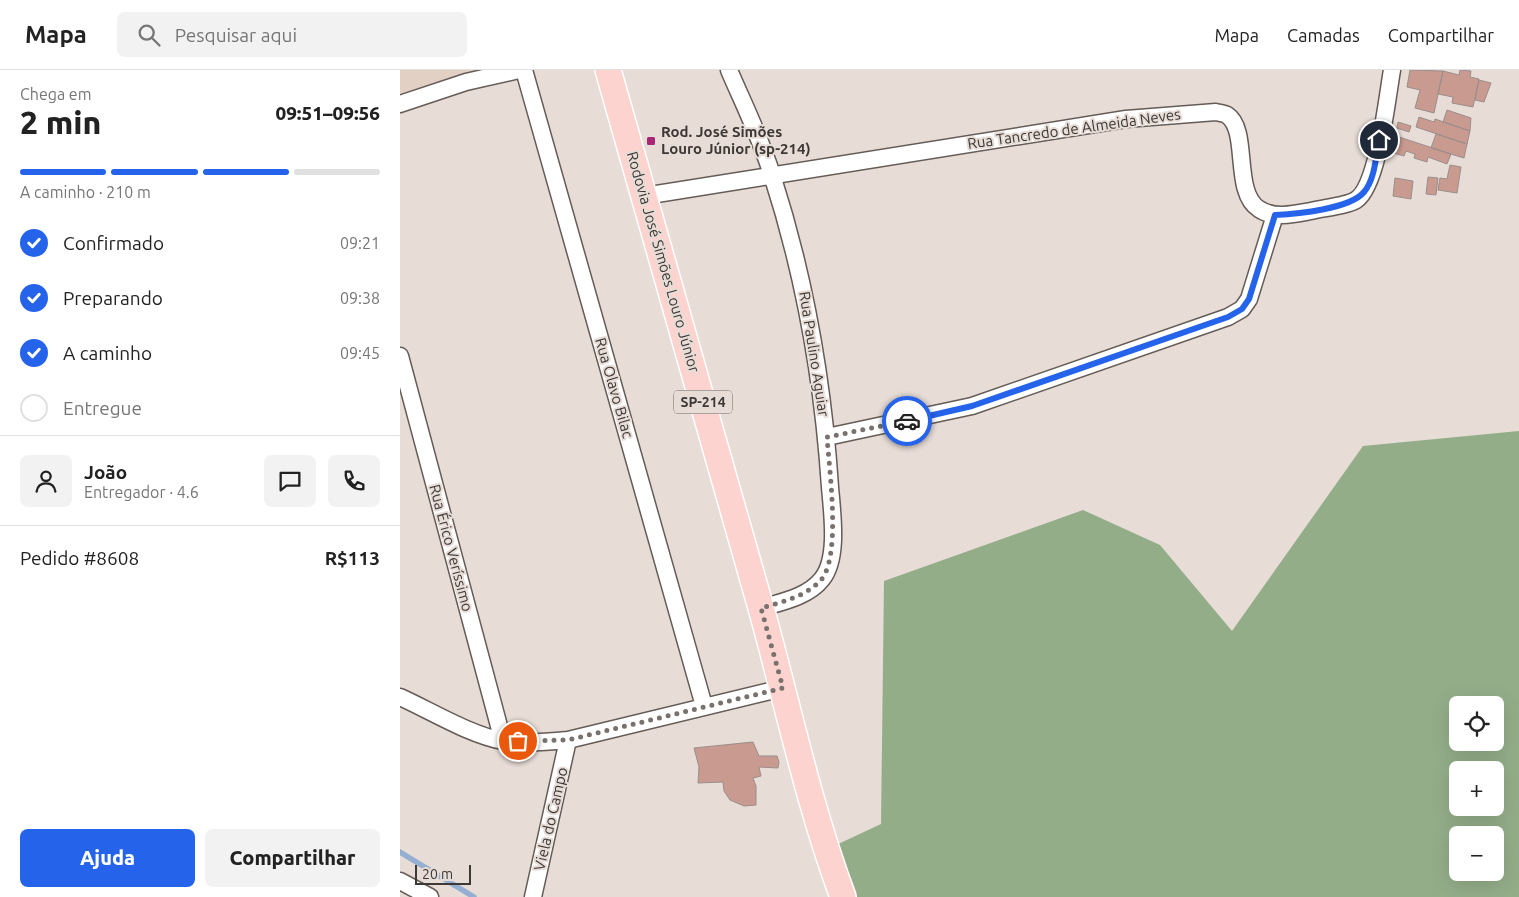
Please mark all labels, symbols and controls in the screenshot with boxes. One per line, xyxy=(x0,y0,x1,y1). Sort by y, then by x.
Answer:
search box xyxy=(117,12,467,57)
text: Mapa xyxy=(25,21,87,48)
icon: search xyxy=(135,21,163,49)
text: Pesquisar aqui xyxy=(175,24,297,46)
text: Mapa xyxy=(1214,25,1259,45)
text: Camadas xyxy=(1287,25,1360,45)
text: Compartilhar xyxy=(1388,25,1494,45)
text: Chega em xyxy=(20,85,92,103)
text: 09:51–09:56 xyxy=(275,102,380,124)
text: 2 min xyxy=(20,104,101,140)
street label: Rua Tancredo de Almeida Neves xyxy=(966,105,1182,152)
pin xyxy=(1358,119,1400,161)
place label: Rod. José Simões Louro Júnior (sp-214) xyxy=(661,123,811,157)
icon: home xyxy=(1365,126,1393,154)
marker: Rod. José Simões Louro Júnior (sp-214) xyxy=(645,135,657,147)
street label: Rodovia José Simões Louro Júnior xyxy=(624,149,703,375)
text: A caminho · 210 m xyxy=(20,183,151,201)
icon: check xyxy=(20,229,48,257)
text: Confirmado xyxy=(63,232,164,254)
text: 09:21 xyxy=(340,234,380,252)
icon: check xyxy=(20,284,48,312)
text: Preparando xyxy=(63,287,163,309)
text: 09:38 xyxy=(340,289,380,307)
street label: Rua Paulino Aguiar xyxy=(796,290,833,418)
street label: Rua Olavo Bilac xyxy=(592,336,637,440)
icon: check xyxy=(20,339,48,367)
text: A caminho xyxy=(63,342,152,364)
text: 09:45 xyxy=(340,344,380,362)
road number: SP-214 xyxy=(674,391,732,414)
courier xyxy=(882,396,932,446)
text: Entregue xyxy=(63,397,142,419)
icon: car xyxy=(893,407,921,435)
button: person xyxy=(20,455,72,507)
button: chat xyxy=(264,455,316,507)
button: phone xyxy=(328,455,380,507)
text: João xyxy=(84,461,127,483)
street label: Rua Érico Veríssimo xyxy=(426,482,477,613)
text: Entregador · 4.6 xyxy=(84,483,199,501)
text: Pedido #8608 xyxy=(20,547,139,569)
text: R$113 xyxy=(325,547,380,569)
map controls xyxy=(1449,696,1504,881)
button: locate xyxy=(1449,696,1504,751)
pin xyxy=(497,720,539,762)
icon: bag xyxy=(504,727,532,755)
button: + xyxy=(1449,761,1504,816)
street label: Viela do Campo xyxy=(530,766,571,872)
button: − xyxy=(1449,826,1504,881)
button: Ajuda xyxy=(20,829,195,887)
button: Compartilhar xyxy=(205,829,380,887)
scale bar xyxy=(415,862,471,885)
text: 20 m xyxy=(422,866,453,882)

